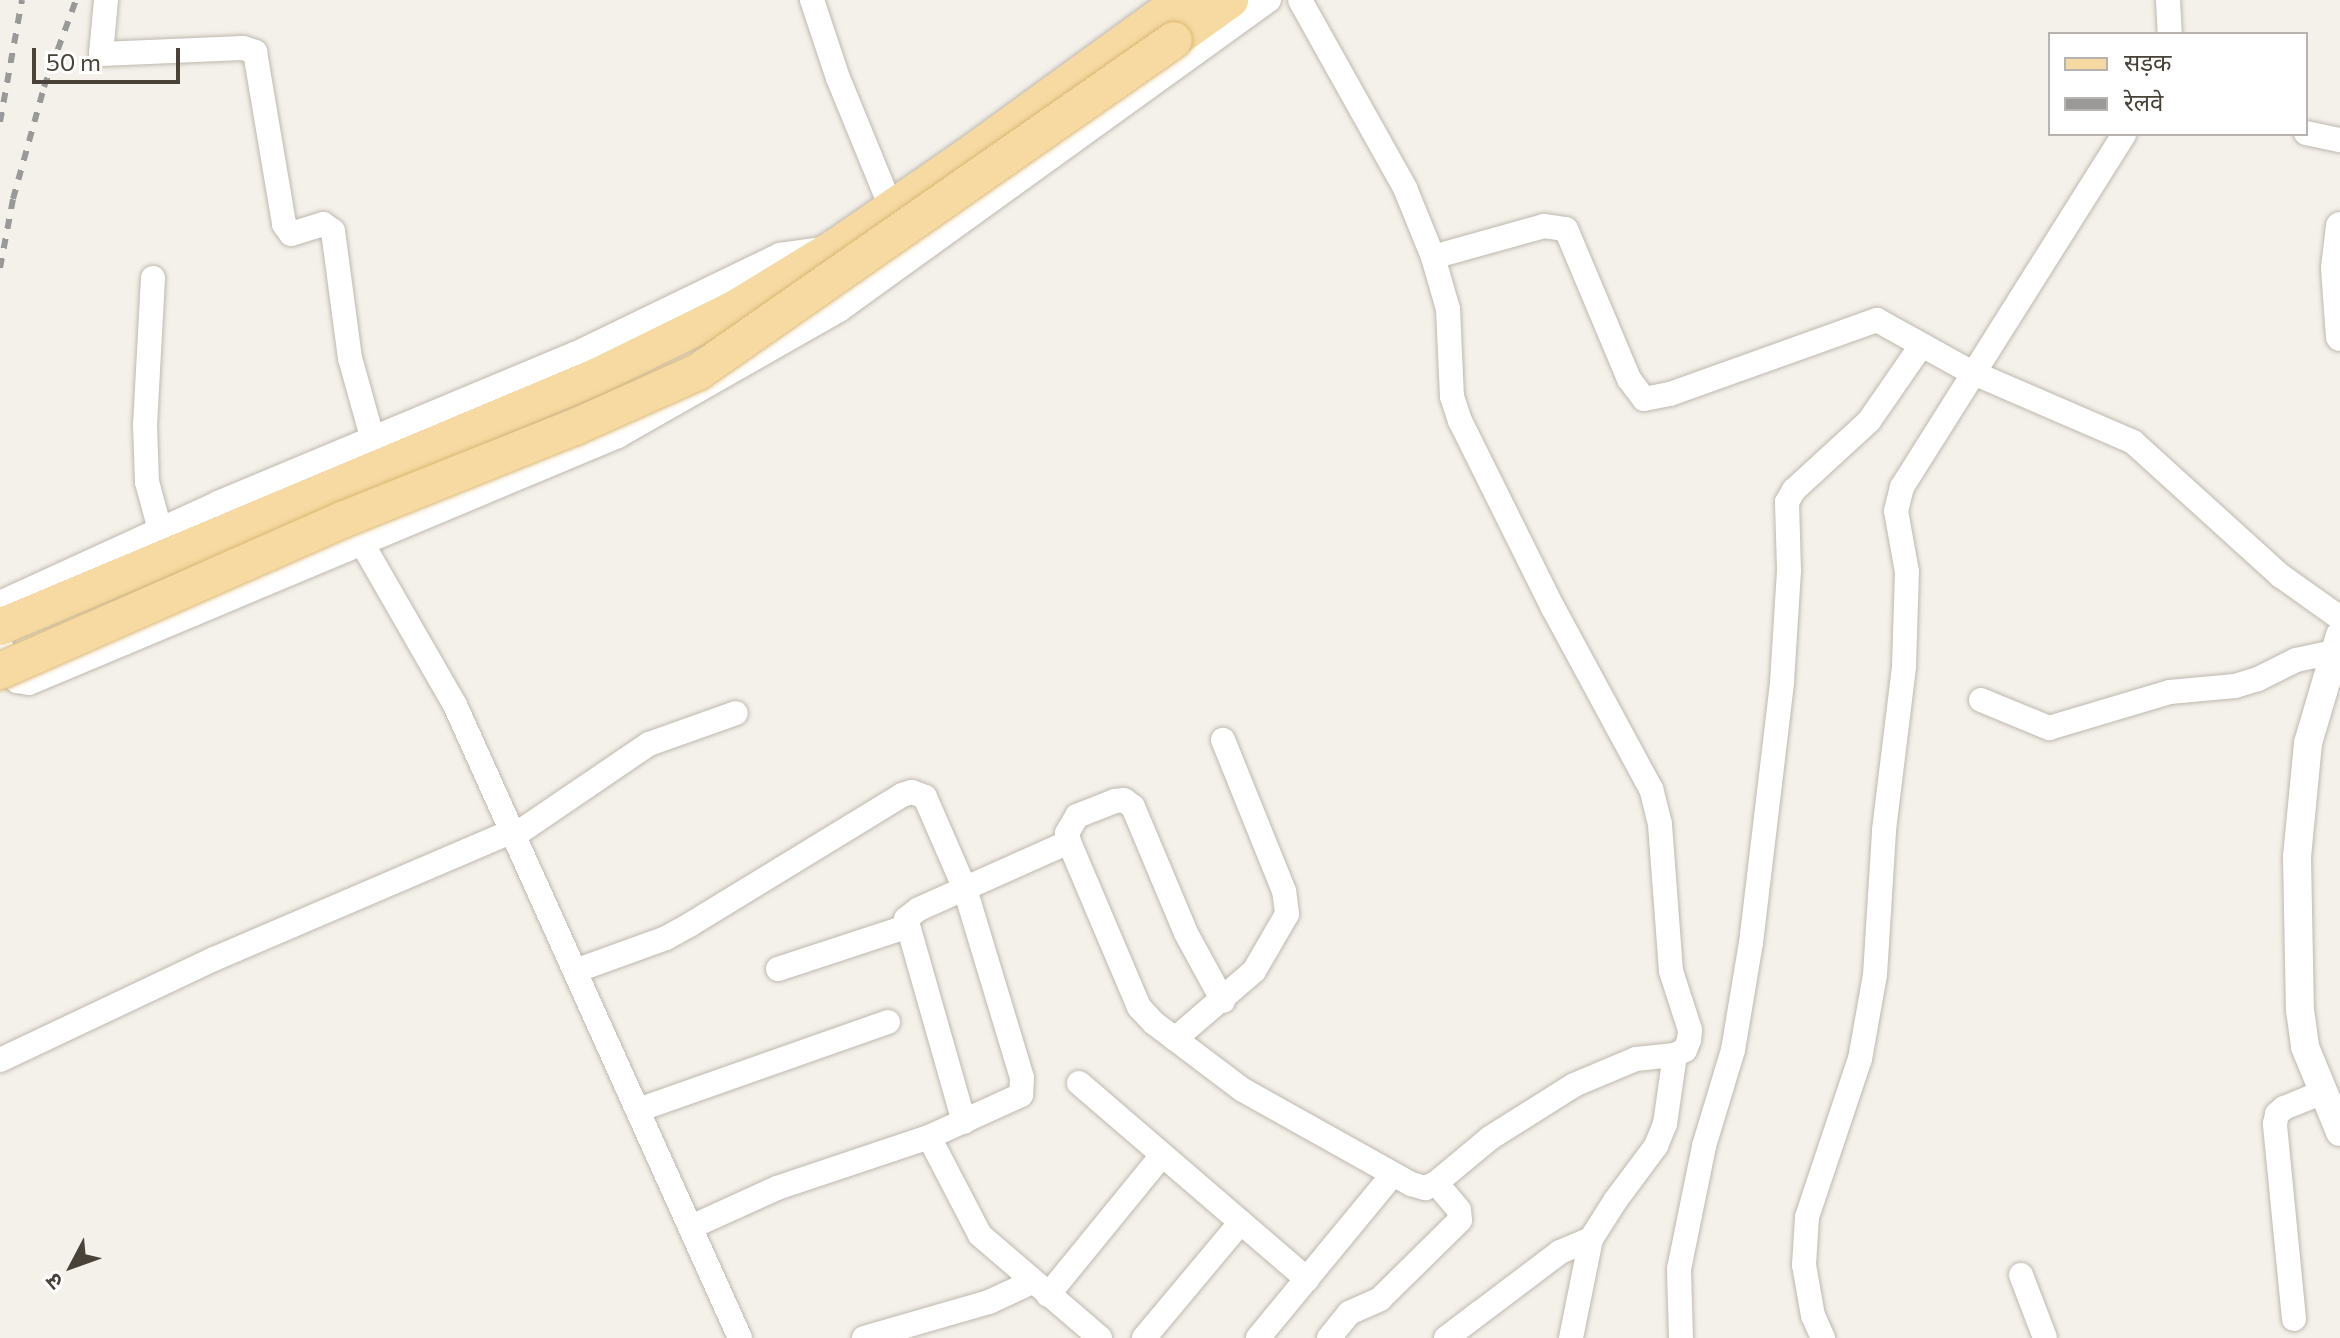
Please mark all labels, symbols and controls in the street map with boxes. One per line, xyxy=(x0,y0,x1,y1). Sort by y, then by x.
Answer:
scale bar xyxy=(36,32,184,82)
legend xyxy=(2048,32,2308,136)
text: 50 m xyxy=(46,47,101,76)
text: सड़क xyxy=(2124,47,2172,76)
text: रेलवे xyxy=(2124,87,2163,116)
north arrow xyxy=(32,1226,112,1306)
text: उ xyxy=(39,1268,68,1296)

